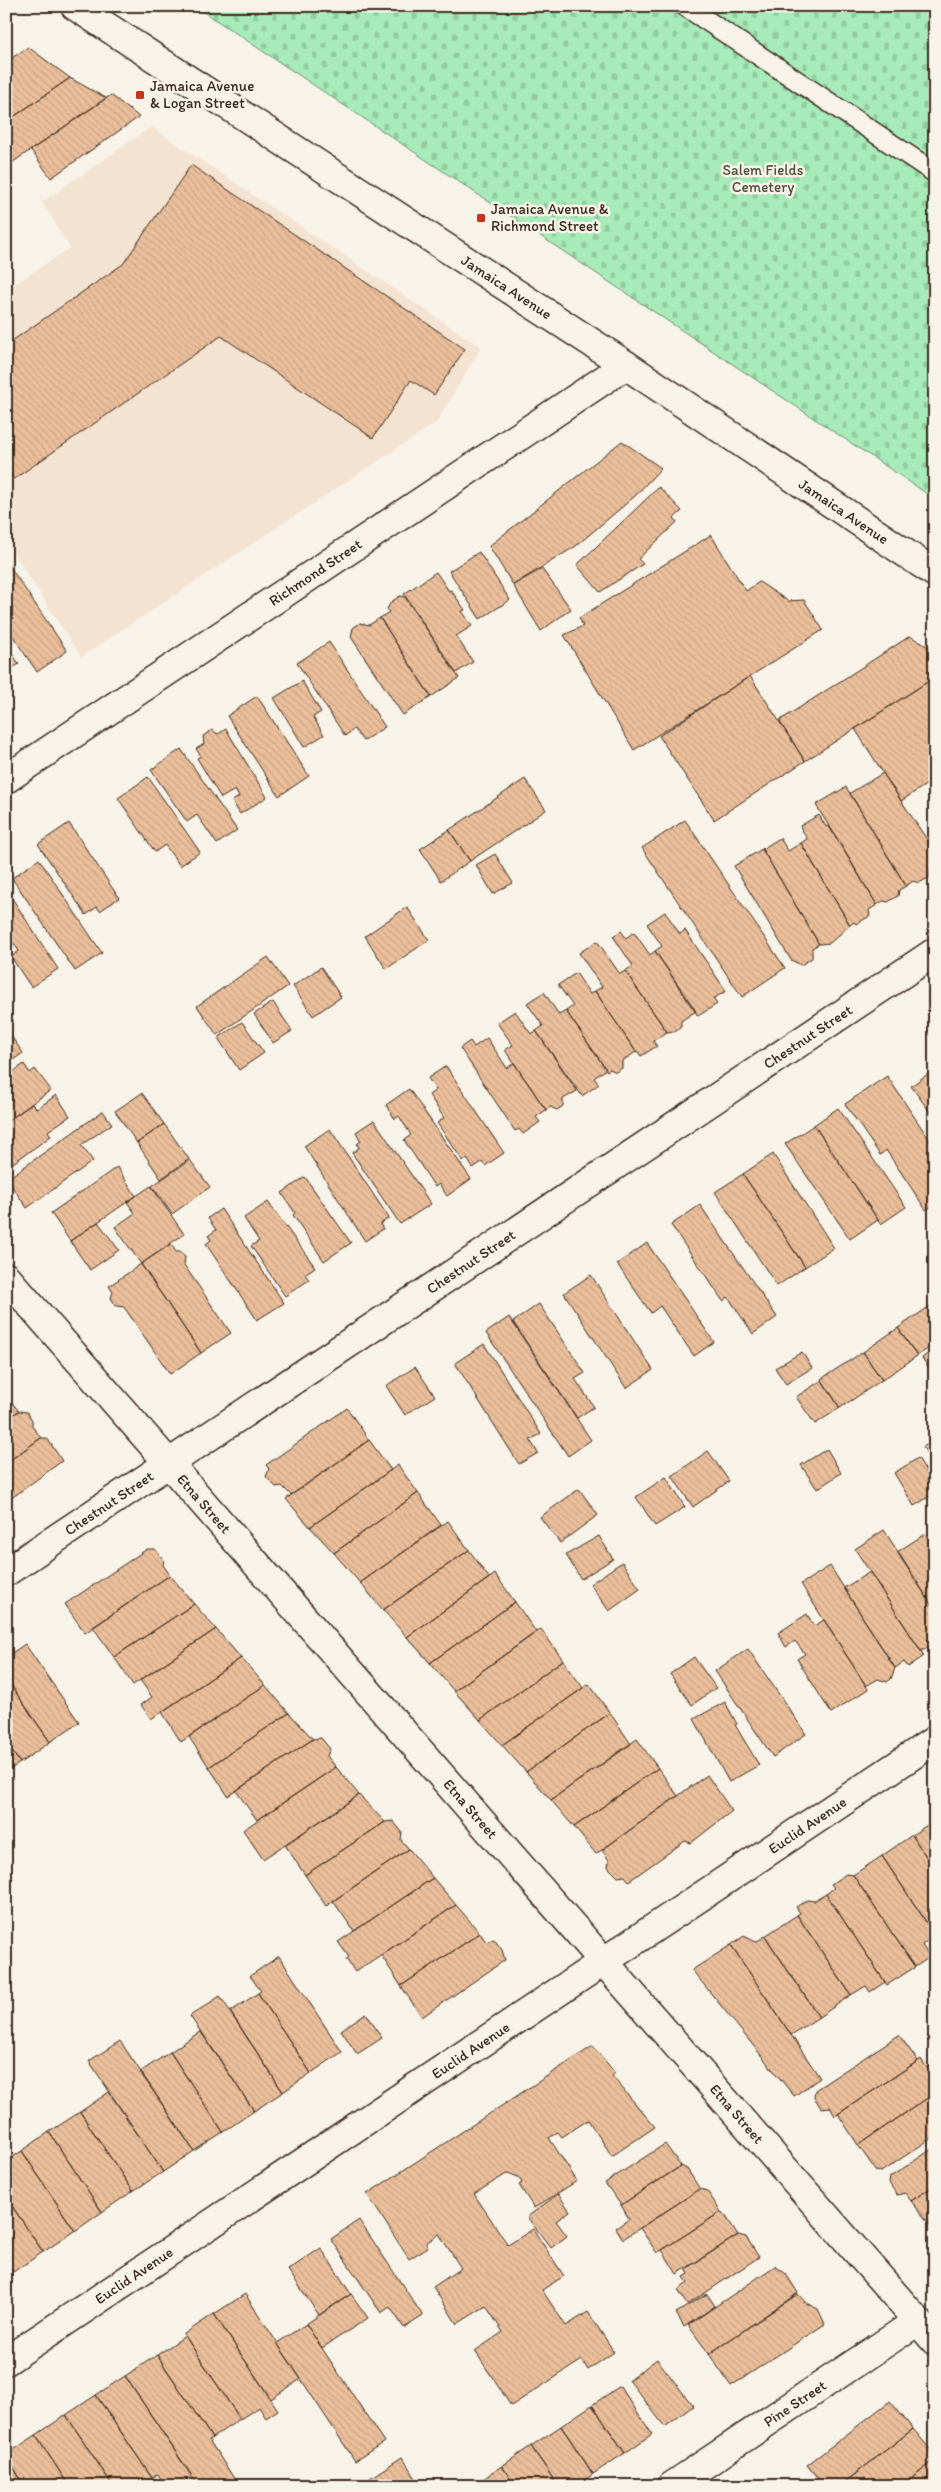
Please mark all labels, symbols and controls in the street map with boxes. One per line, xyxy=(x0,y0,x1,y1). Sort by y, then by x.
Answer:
place label: Jamaica Avenue & Logan Street xyxy=(150,77,254,112)
marker: Jamaica Avenue & Logan Street xyxy=(134,89,146,101)
park label: Salem Fields Cemetery xyxy=(722,161,804,196)
place label: Jamaica Avenue & Richmond Street xyxy=(491,200,609,235)
marker: Jamaica Avenue & Richmond Street xyxy=(475,212,487,224)
street label: Jamaica Avenue xyxy=(458,251,555,323)
street label: Jamaica Avenue xyxy=(795,475,892,548)
street label: Richmond Street xyxy=(266,535,365,610)
street label: Chestnut Street xyxy=(760,1001,856,1073)
street label: Chestnut Street xyxy=(423,1225,519,1298)
street label: Chestnut Street xyxy=(61,1467,157,1539)
street label: Etna Street xyxy=(173,1470,235,1538)
street label: Etna Street xyxy=(439,1775,501,1843)
street label: Euclid Avenue xyxy=(765,1793,850,1858)
street label: Euclid Avenue xyxy=(428,2018,513,2083)
street label: Etna Street xyxy=(706,2080,768,2148)
street label: Euclid Avenue xyxy=(92,2243,177,2308)
street label: Pine Street xyxy=(760,2376,830,2431)

